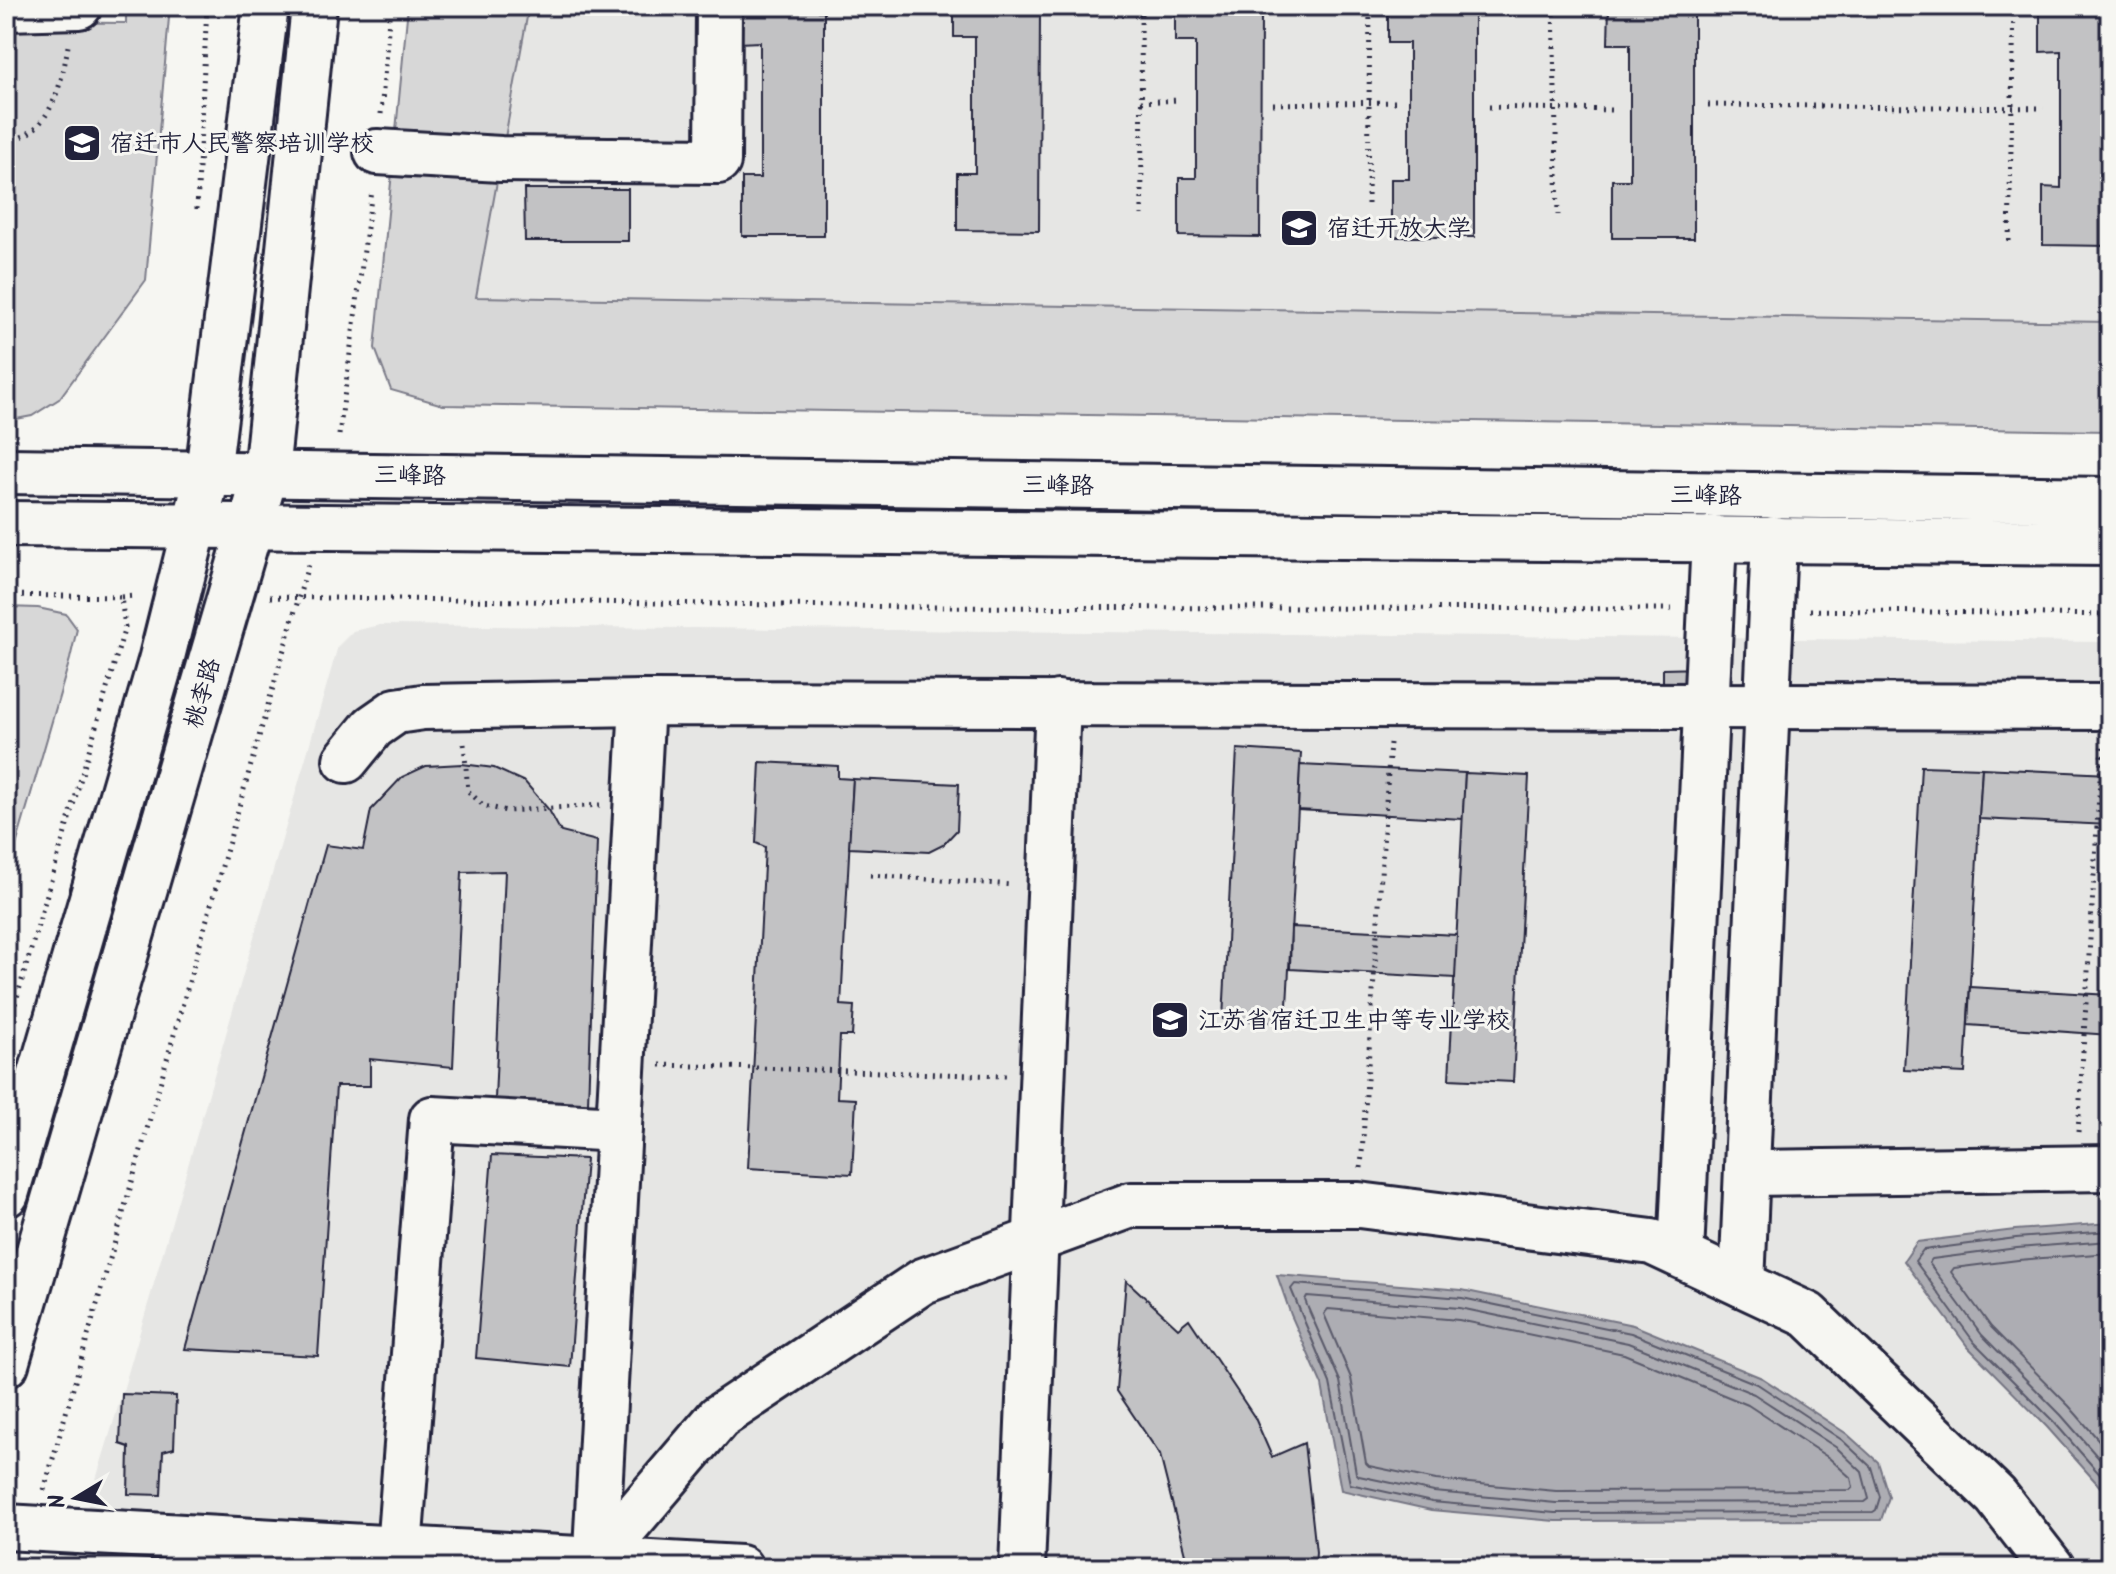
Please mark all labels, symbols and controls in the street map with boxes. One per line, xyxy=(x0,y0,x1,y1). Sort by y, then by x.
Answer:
school or university icon: 宿迁市人民警察培训学校 xyxy=(61,122,103,164)
place label: 宿迁市人民警察培训学校 xyxy=(110,125,374,164)
school or university icon: 宿迁开放大学 xyxy=(1278,207,1320,249)
place label: 宿迁开放大学 xyxy=(1327,210,1471,249)
street label: 三峰路 xyxy=(374,456,446,497)
street label: 三峰路 xyxy=(1022,466,1094,507)
street label: 三峰路 xyxy=(1670,476,1742,517)
street label: 桃李路 xyxy=(175,653,232,733)
school or university icon: 江苏省宿迁卫生中等专业学校 xyxy=(1149,999,1191,1041)
place label: 江苏省宿迁卫生中等专业学校 xyxy=(1198,1002,1510,1041)
north arrow xyxy=(36,1458,116,1538)
text: N xyxy=(40,1491,77,1511)

